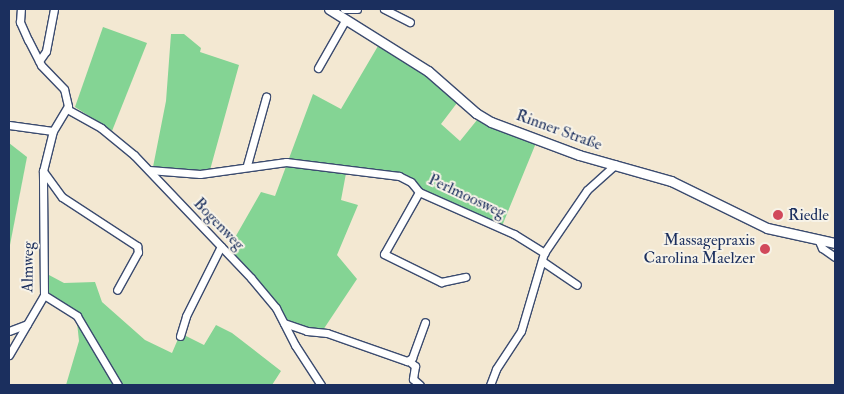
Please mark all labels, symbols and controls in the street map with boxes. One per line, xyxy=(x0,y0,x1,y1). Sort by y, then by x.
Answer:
street label: Rinner Straße xyxy=(513,106,605,154)
street label: Perlmoosweg xyxy=(425,170,509,222)
street label: Bogenweg xyxy=(189,194,249,254)
place label: Riedle xyxy=(788,205,829,225)
marker: Riedle xyxy=(772,209,784,221)
place label: Massagepraxis Carolina Maelzer xyxy=(644,230,755,268)
street label: Almweg xyxy=(18,241,38,293)
marker: Massagepraxis Carolina Maelzer xyxy=(759,243,771,255)

